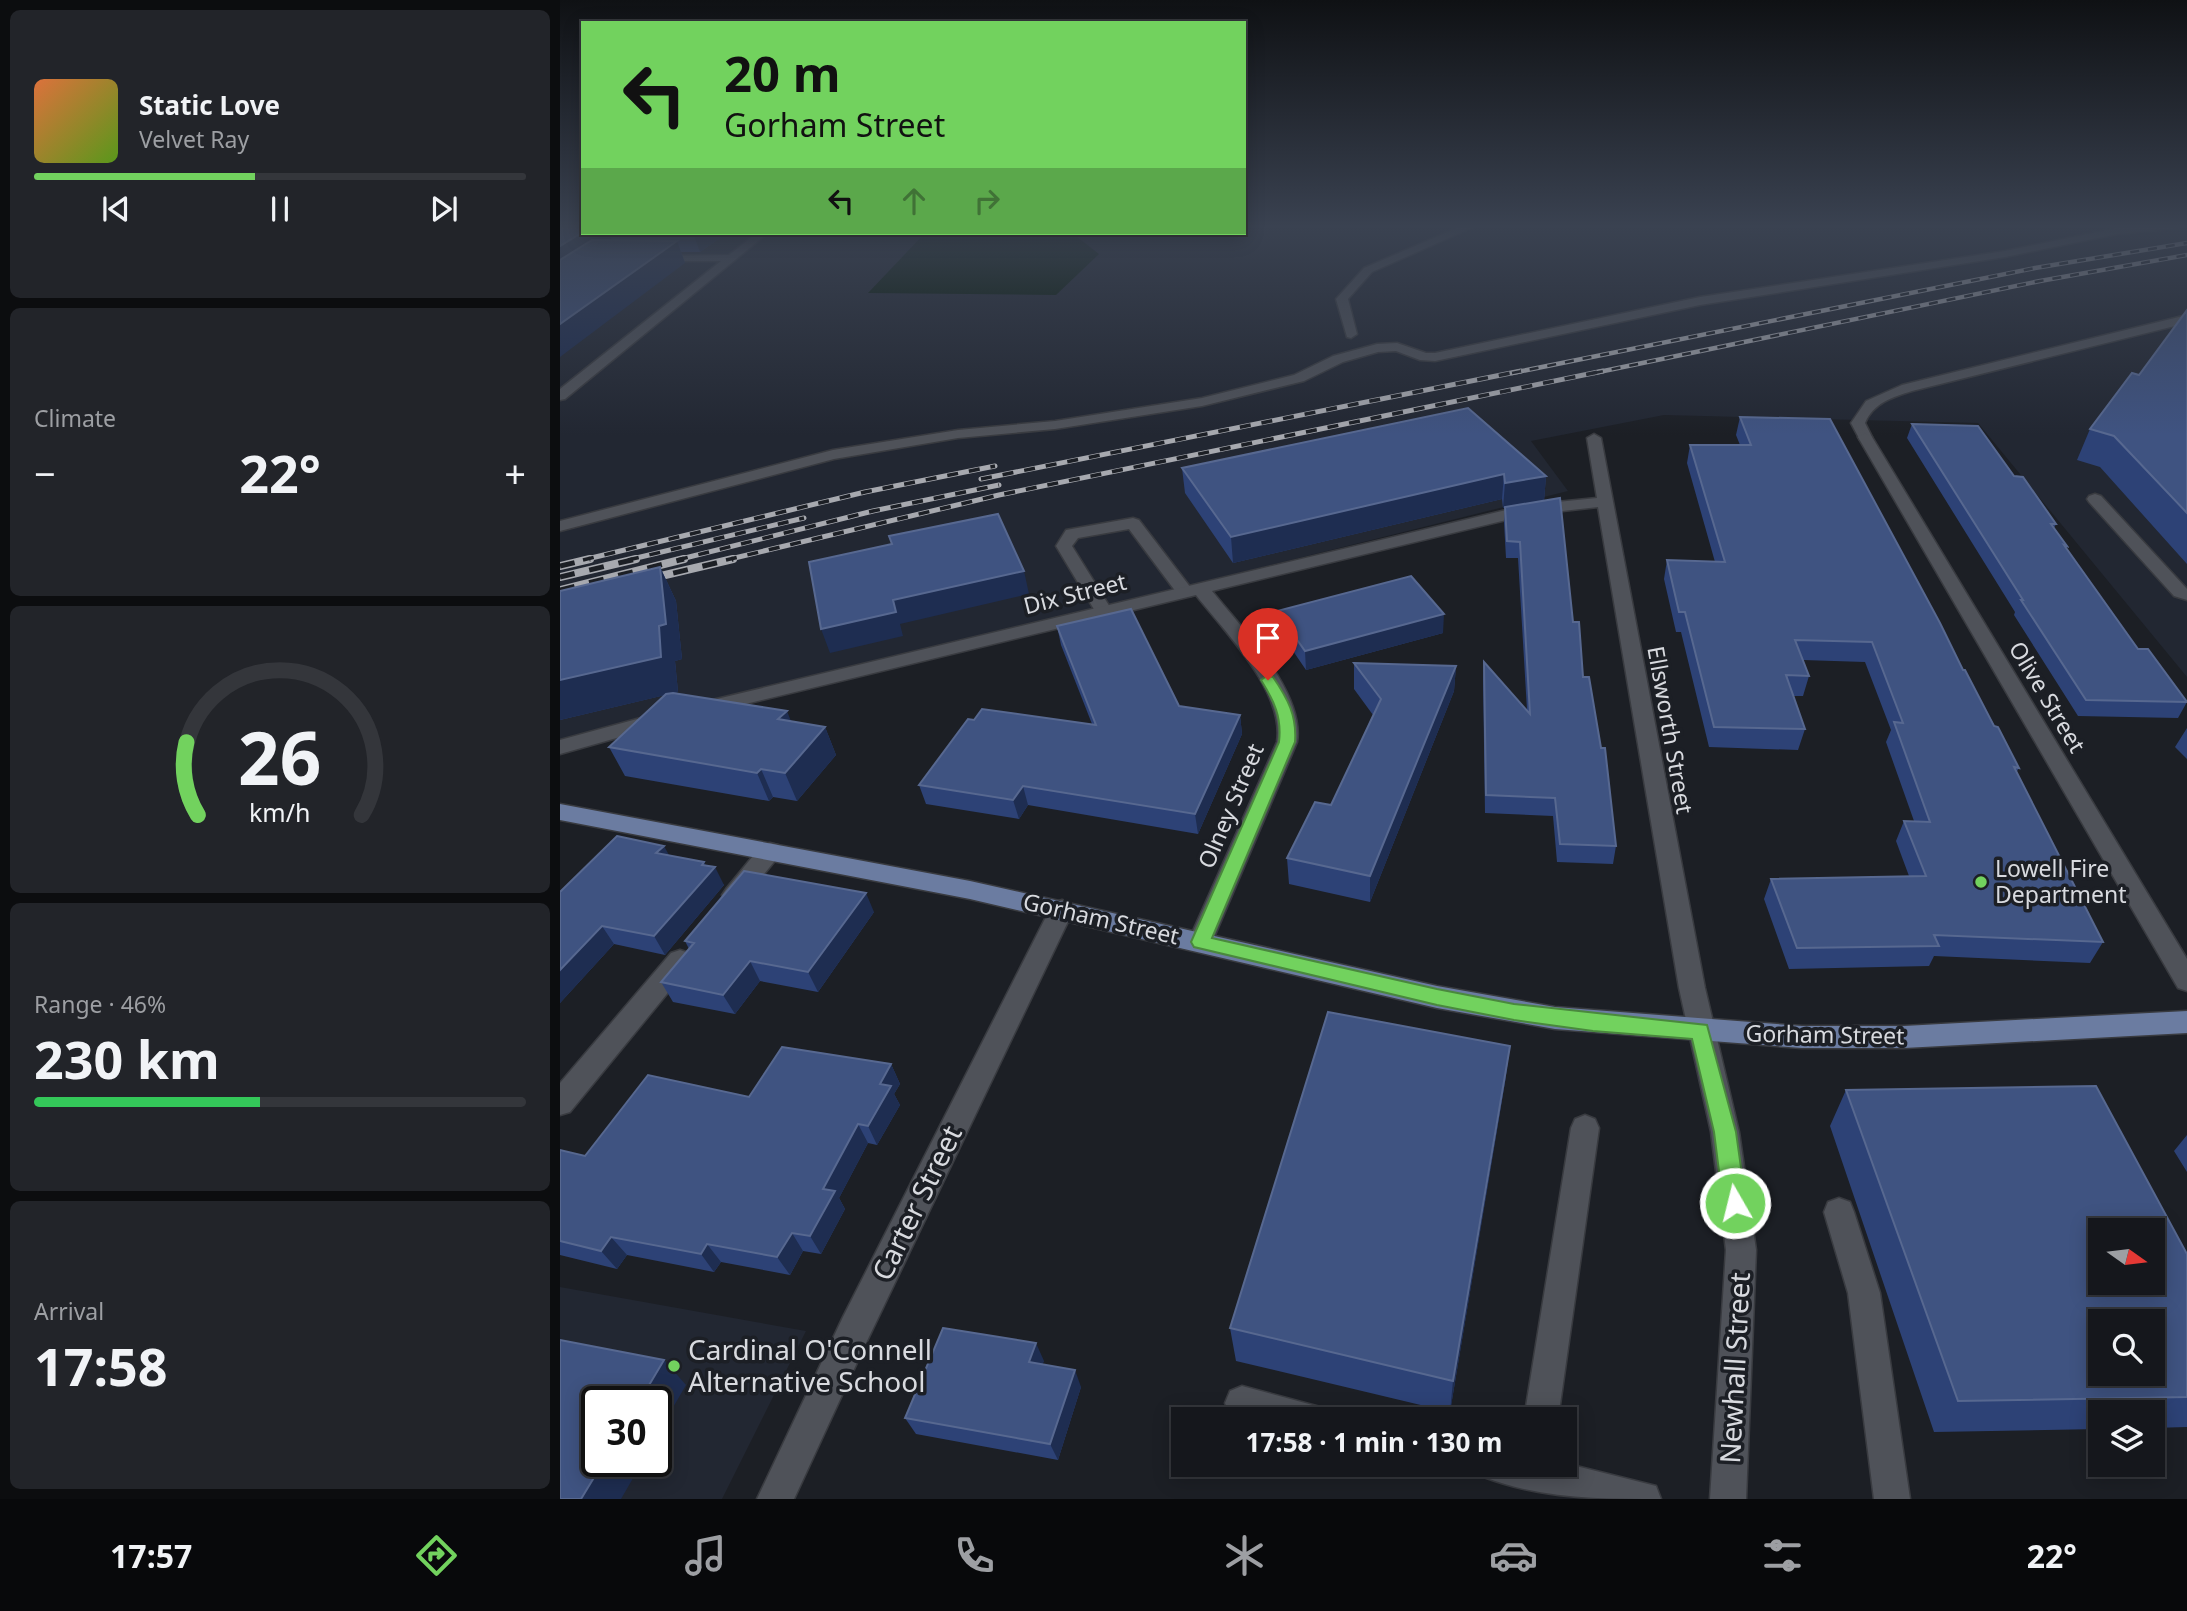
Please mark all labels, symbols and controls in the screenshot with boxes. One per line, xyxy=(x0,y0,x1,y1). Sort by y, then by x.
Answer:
text: 20 m xyxy=(724,40,841,106)
icon: left xyxy=(609,49,700,140)
text: Static Love xyxy=(139,87,280,123)
text: Gorham Street xyxy=(724,103,945,146)
text: Velvet Ray xyxy=(139,123,249,155)
icon: left xyxy=(822,182,860,220)
icon: ahead xyxy=(895,182,933,220)
icon: right xyxy=(968,182,1006,220)
icon: previous xyxy=(97,190,135,228)
icon: pause xyxy=(261,190,299,228)
icon: next xyxy=(425,190,463,228)
text: Climate xyxy=(34,402,116,434)
text: 22° xyxy=(239,437,321,508)
text: − xyxy=(34,447,56,499)
text: + xyxy=(504,447,526,499)
street label: Dix Street xyxy=(1020,565,1130,621)
pin xyxy=(1238,608,1298,680)
icon: arrive xyxy=(1249,619,1287,657)
street label: Olive Street xyxy=(2002,635,2094,758)
street label: Ellsworth Street xyxy=(1640,643,1701,816)
text: 26 xyxy=(238,708,322,807)
street label: Olney Street xyxy=(1189,738,1271,873)
text: km/h xyxy=(249,795,311,829)
place label: Lowell Fire Department xyxy=(1995,852,2127,910)
marker: Lowell Fire Department xyxy=(1973,874,1989,890)
street label: Gorham Street xyxy=(1020,885,1182,951)
text: Range · 46% xyxy=(34,988,166,1020)
street label: Gorham Street xyxy=(1745,1017,1905,1051)
text: 230 km xyxy=(34,1023,220,1094)
street label: Carter Street xyxy=(862,1119,970,1286)
position arrow xyxy=(1698,1166,1772,1240)
north arrow xyxy=(2088,1218,2165,1295)
map controls xyxy=(2088,1218,2165,1477)
street label: Newhall Street xyxy=(1710,1271,1758,1465)
text: Arrival xyxy=(34,1295,104,1327)
button: search xyxy=(2088,1309,2165,1386)
text: 17:58 xyxy=(34,1330,168,1401)
place label: Cardinal O'Connell Alternative School xyxy=(688,1330,932,1400)
marker: Cardinal O'Connell Alternative School xyxy=(666,1358,682,1374)
speed limit sign: 30 xyxy=(581,1386,672,1477)
button: layers xyxy=(2088,1400,2165,1477)
text: 17:58 · 1 min · 130 m xyxy=(1246,1424,1502,1460)
icon: directions xyxy=(412,1531,461,1580)
icon: music xyxy=(681,1531,730,1580)
icon: phone xyxy=(950,1531,999,1580)
icon: climate xyxy=(1220,1531,1269,1580)
icon: car xyxy=(1489,1531,1538,1580)
icon: filters xyxy=(1758,1531,1807,1580)
text: 17:57 xyxy=(110,1534,192,1577)
text: 22° xyxy=(2027,1534,2077,1577)

